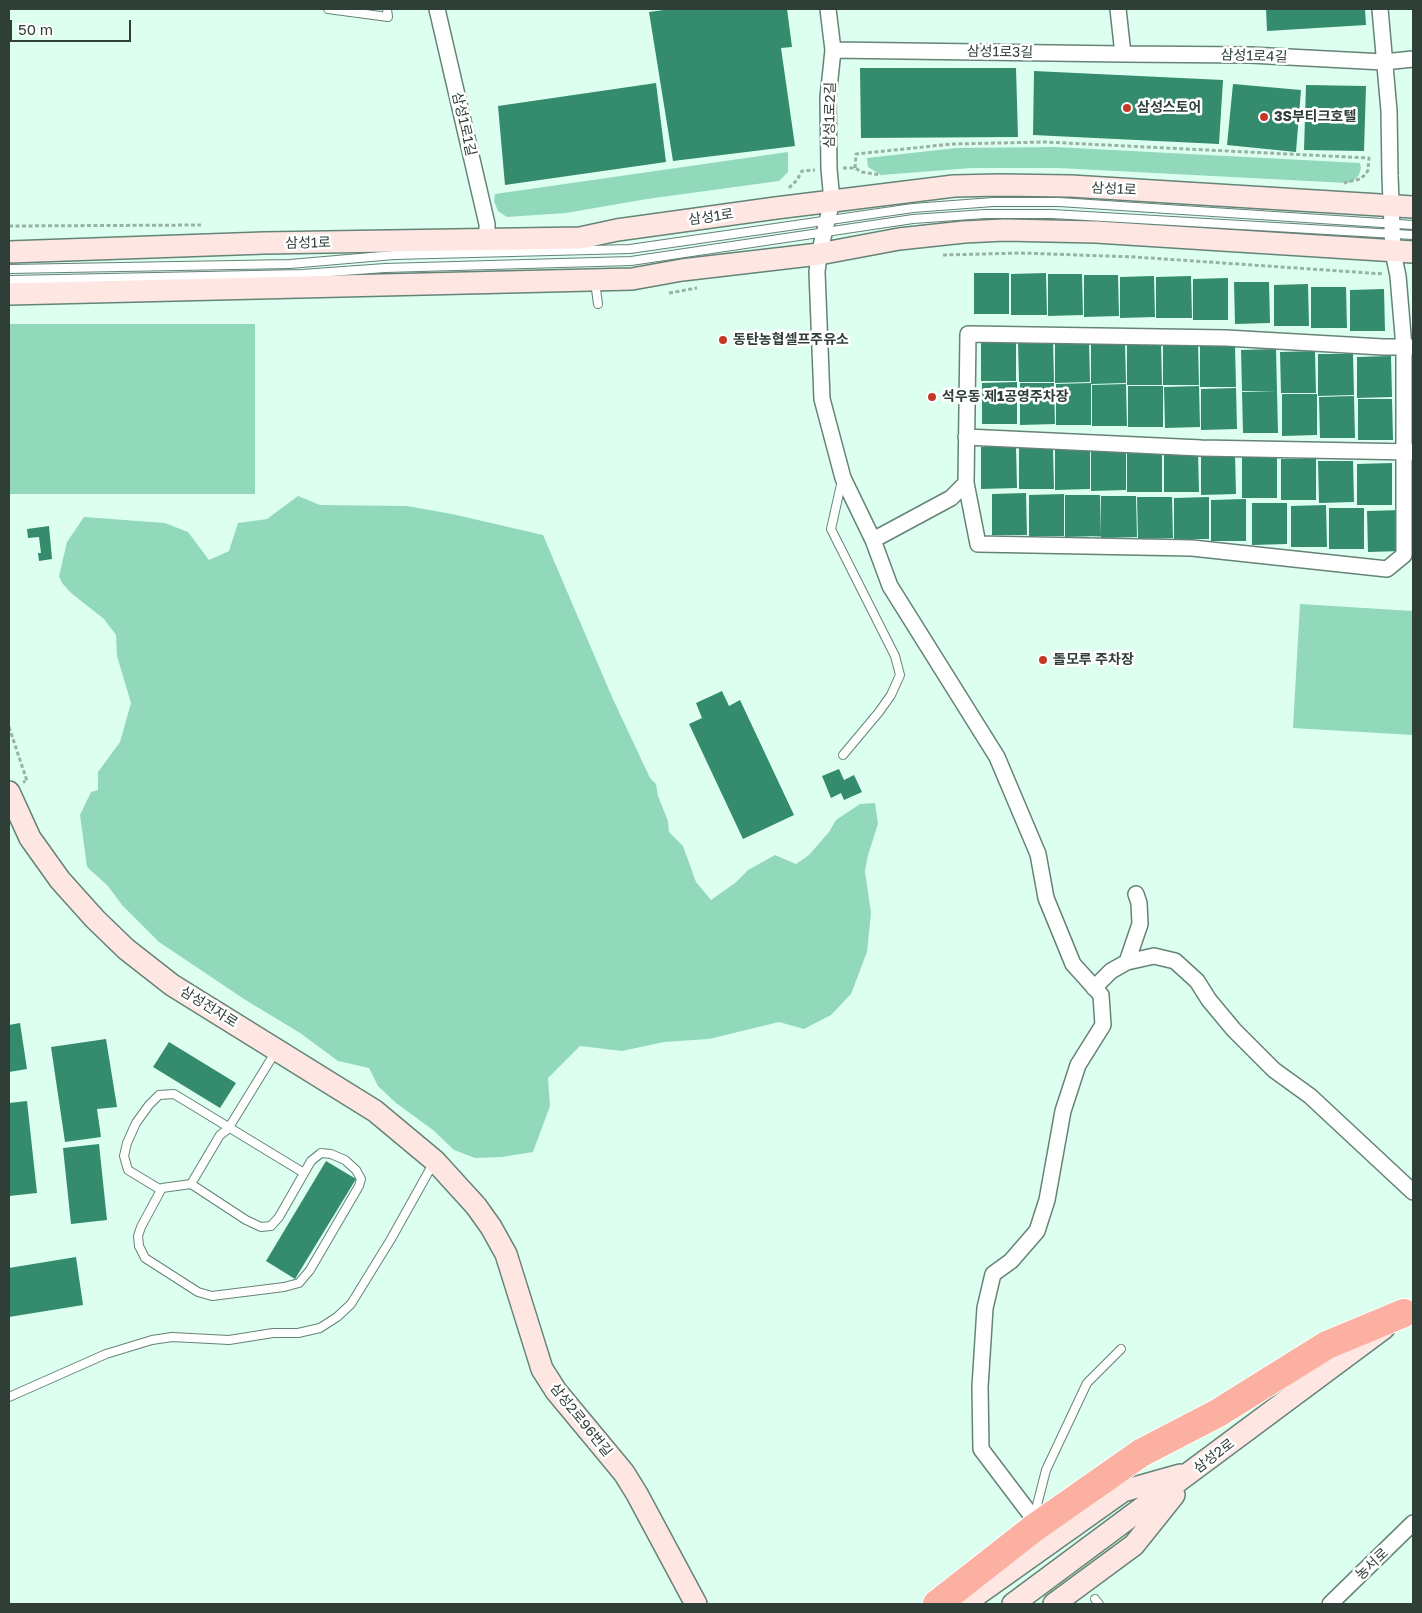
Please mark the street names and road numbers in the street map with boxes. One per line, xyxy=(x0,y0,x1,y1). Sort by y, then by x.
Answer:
street label: 삼성1로3길 xyxy=(967,43,1033,61)
street label: 삼성1로4길 xyxy=(1220,46,1288,66)
street label: 삼성1로2길 xyxy=(821,82,839,148)
street label: 삼성1로1길 xyxy=(448,90,480,158)
street label: 삼성1로 xyxy=(1091,179,1137,199)
street label: 삼성1로 xyxy=(687,206,735,228)
street label: 삼성1로 xyxy=(285,234,331,252)
street label: 삼성전자로 xyxy=(177,983,241,1031)
street label: 삼성2로96번길 xyxy=(546,1380,616,1460)
street label: 삼성2로 xyxy=(1190,1435,1238,1477)
street label: 농서로 xyxy=(1352,1545,1392,1583)

